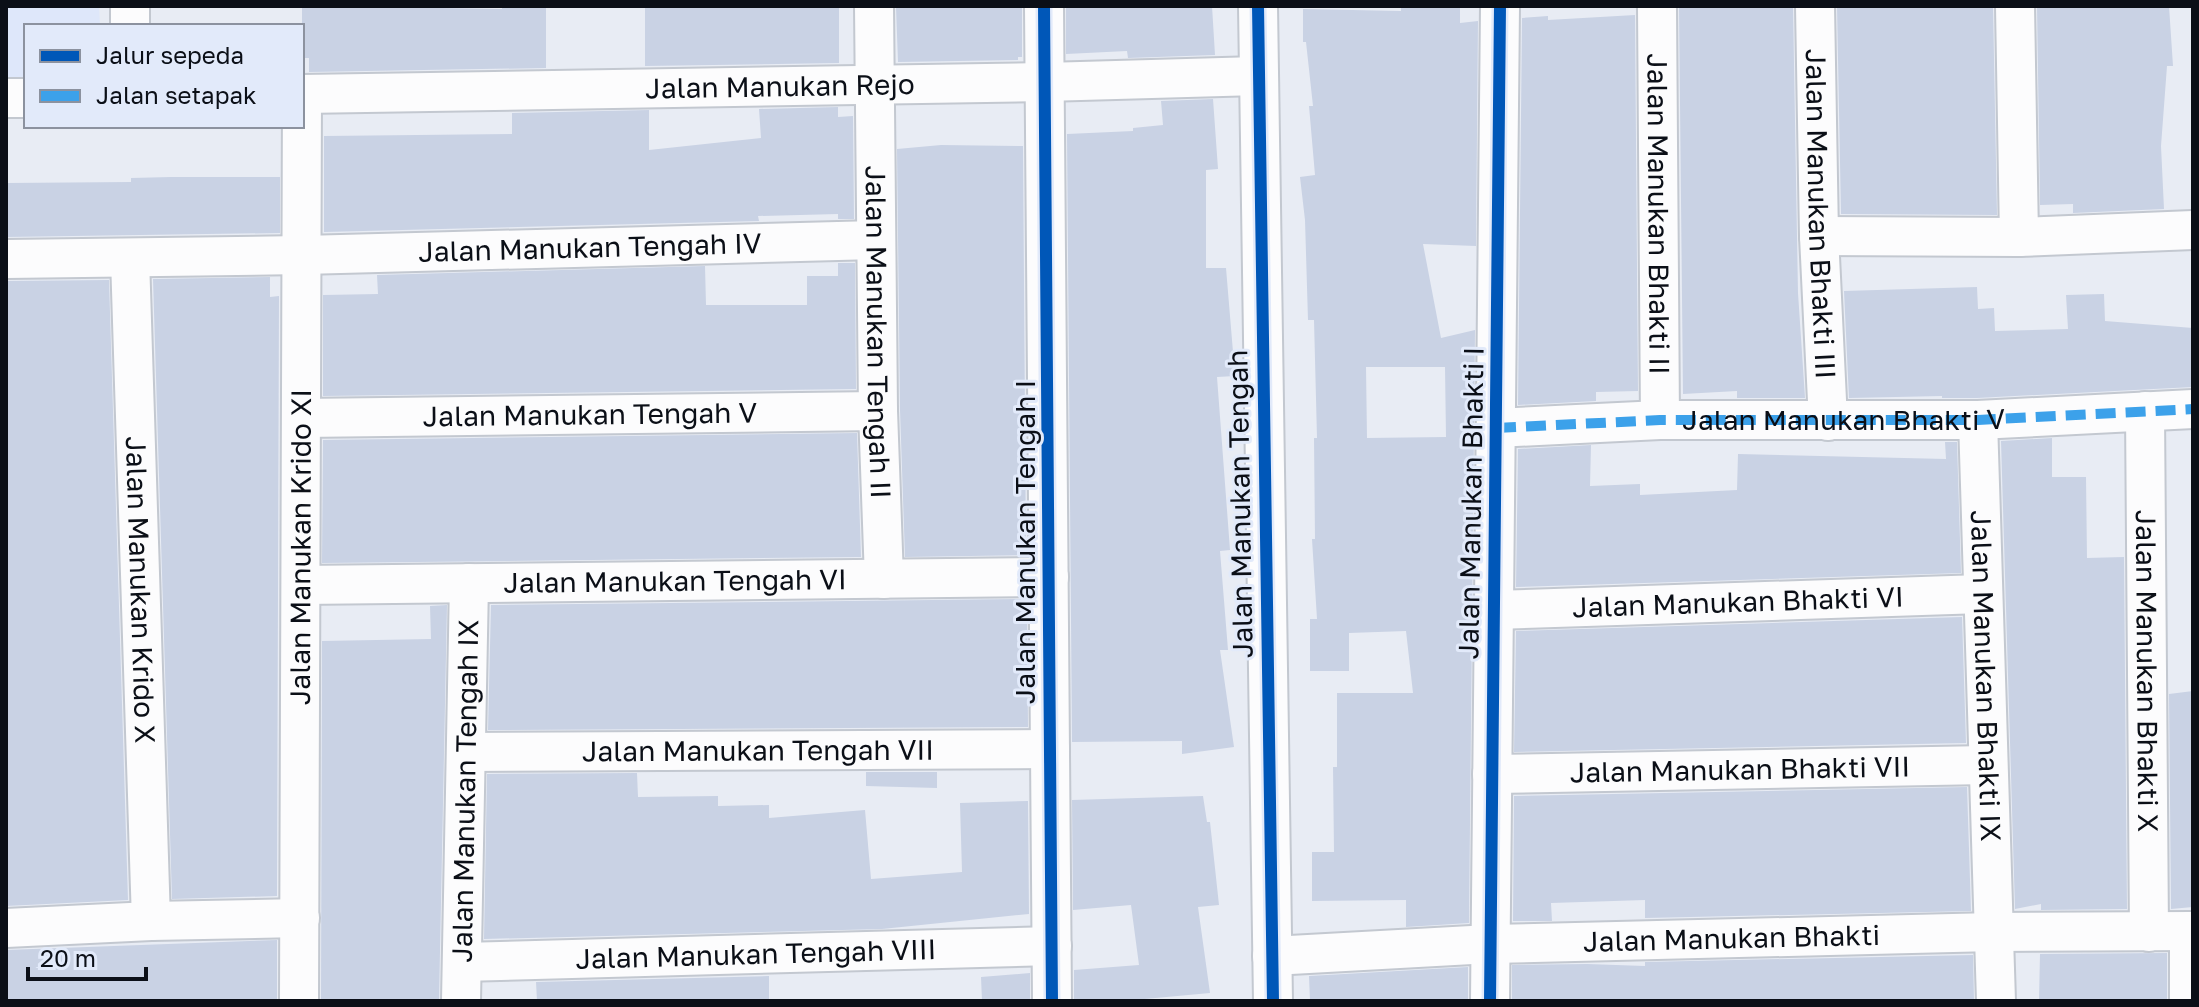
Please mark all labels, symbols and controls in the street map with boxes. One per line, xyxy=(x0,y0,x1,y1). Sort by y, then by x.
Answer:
legend xyxy=(24,24,304,128)
text: Jalur sepeda xyxy=(96,40,244,69)
street label: Jalan Manukan Bhakti III xyxy=(1800,48,1843,380)
street label: Jalan Manukan Bhakti II xyxy=(1641,53,1677,375)
street label: Jalan Manukan Rejo xyxy=(645,67,915,104)
text: Jalan setapak xyxy=(96,80,257,109)
street label: Jalan Manukan Tengah II xyxy=(860,165,898,499)
street label: Jalan Manukan Tengah IV xyxy=(418,226,762,268)
street label: Jalan Manukan Bhakti I xyxy=(1451,346,1490,660)
street label: Jalan Manukan Tengah xyxy=(1220,349,1259,659)
street label: Jalan Manukan Tengah I xyxy=(1008,380,1041,704)
street label: Jalan Manukan Krido XI xyxy=(283,389,317,705)
street label: Jalan Manukan Tengah V xyxy=(423,395,758,433)
street label: Jalan Manukan Bhakti V xyxy=(1682,402,2006,436)
street label: Jalan Manukan Krido X xyxy=(120,436,162,744)
street label: Jalan Manukan Bhakti IX xyxy=(1965,510,2008,842)
street label: Jalan Manukan Bhakti X xyxy=(2130,510,2165,832)
street label: Jalan Manukan Tengah VI xyxy=(503,562,847,599)
street label: Jalan Manukan Bhakti VI xyxy=(1572,580,1904,623)
street label: Jalan Manukan Tengah IX xyxy=(445,619,484,963)
street label: Jalan Manukan Tengah VII xyxy=(582,733,934,767)
street label: Jalan Manukan Bhakti VII xyxy=(1569,749,1910,789)
street label: Jalan Manukan Bhakti xyxy=(1583,918,1880,958)
scale bar xyxy=(28,931,146,981)
street label: Jalan Manukan Tengah VIII xyxy=(575,932,937,975)
text: 20 m xyxy=(40,943,96,972)

